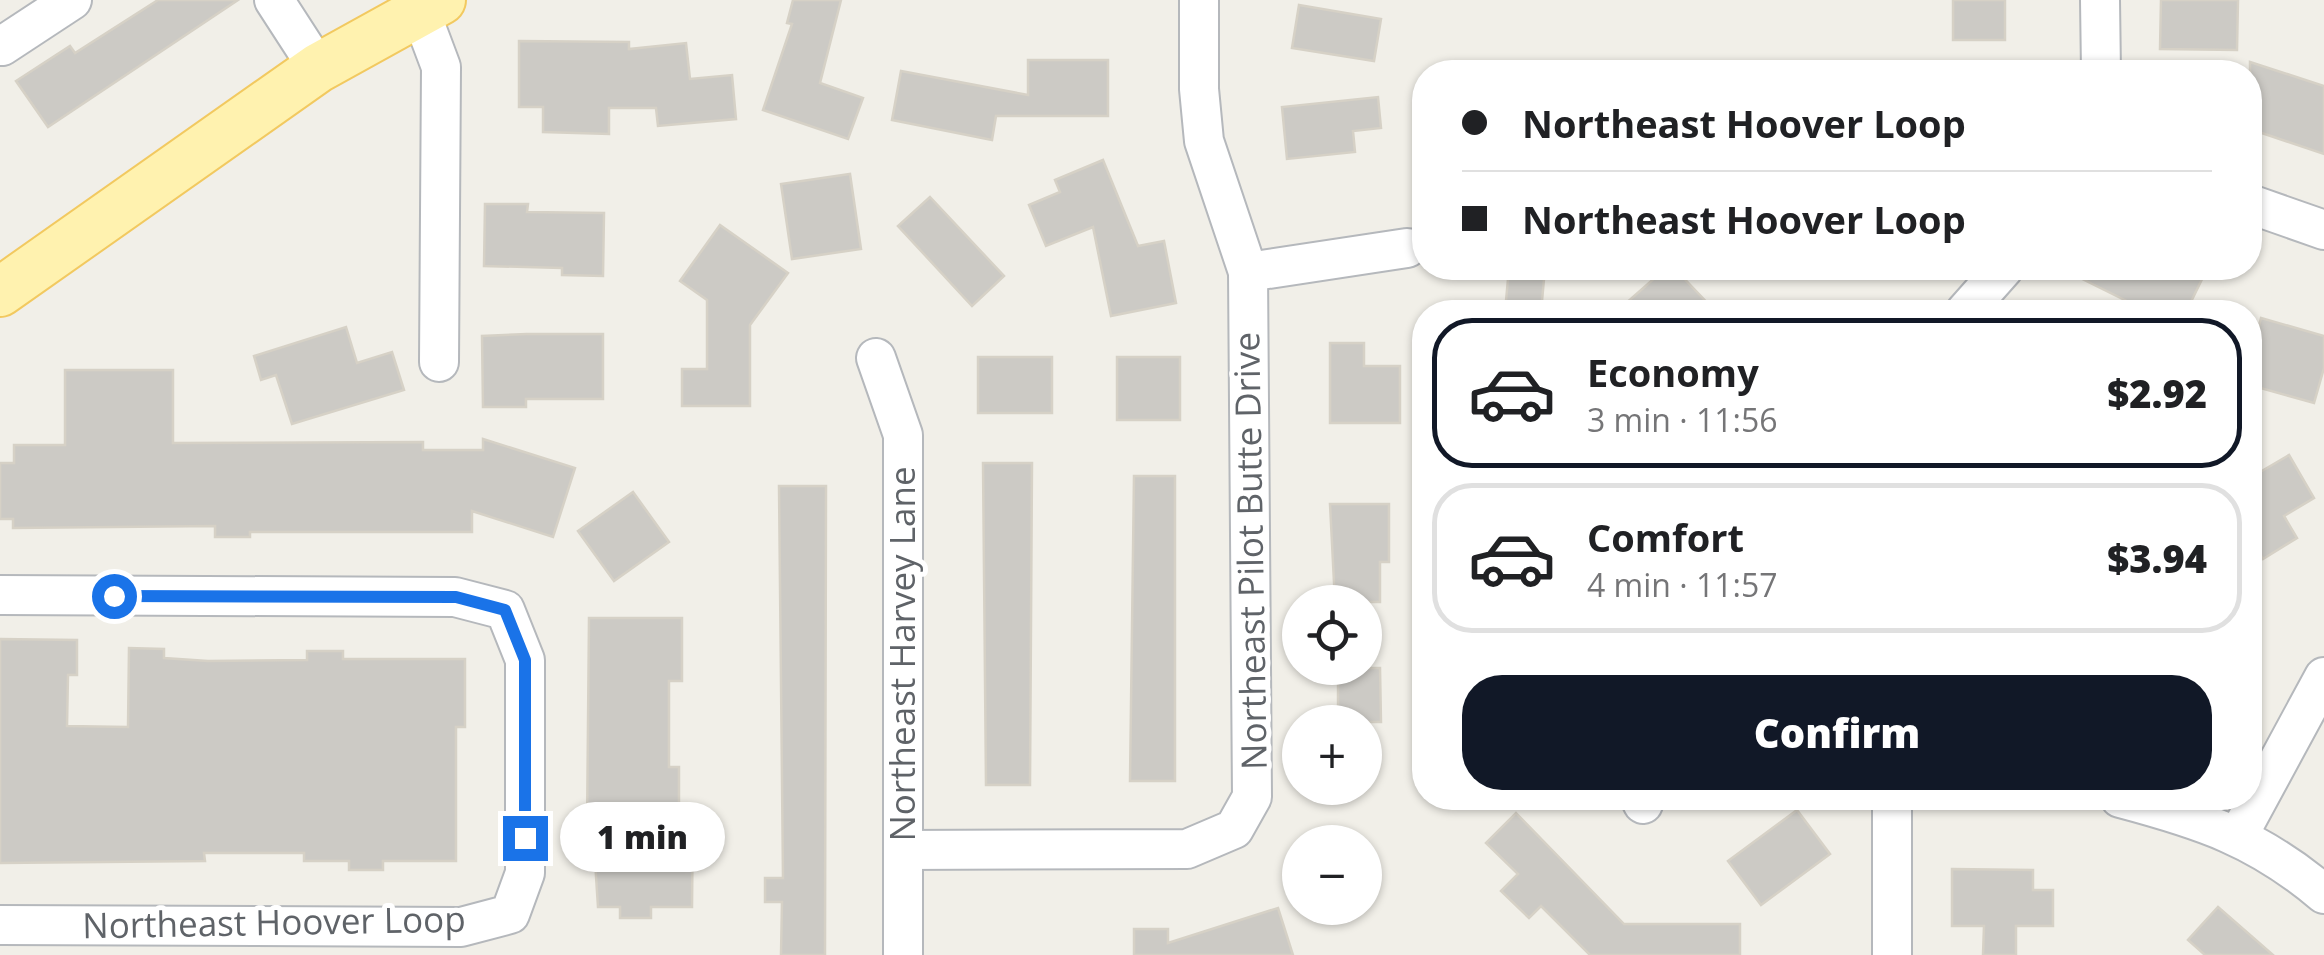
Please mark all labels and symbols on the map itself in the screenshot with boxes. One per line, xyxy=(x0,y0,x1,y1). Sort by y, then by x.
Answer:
street label: Northeast Pilot Butte Drive xyxy=(1222,332,1277,770)
street label: Northeast Harvey Lane xyxy=(878,466,925,842)
route start xyxy=(92,574,137,619)
callout: 1 min xyxy=(560,803,725,873)
route end xyxy=(503,816,548,861)
street label: Northeast Hoover Loop xyxy=(82,895,466,948)

